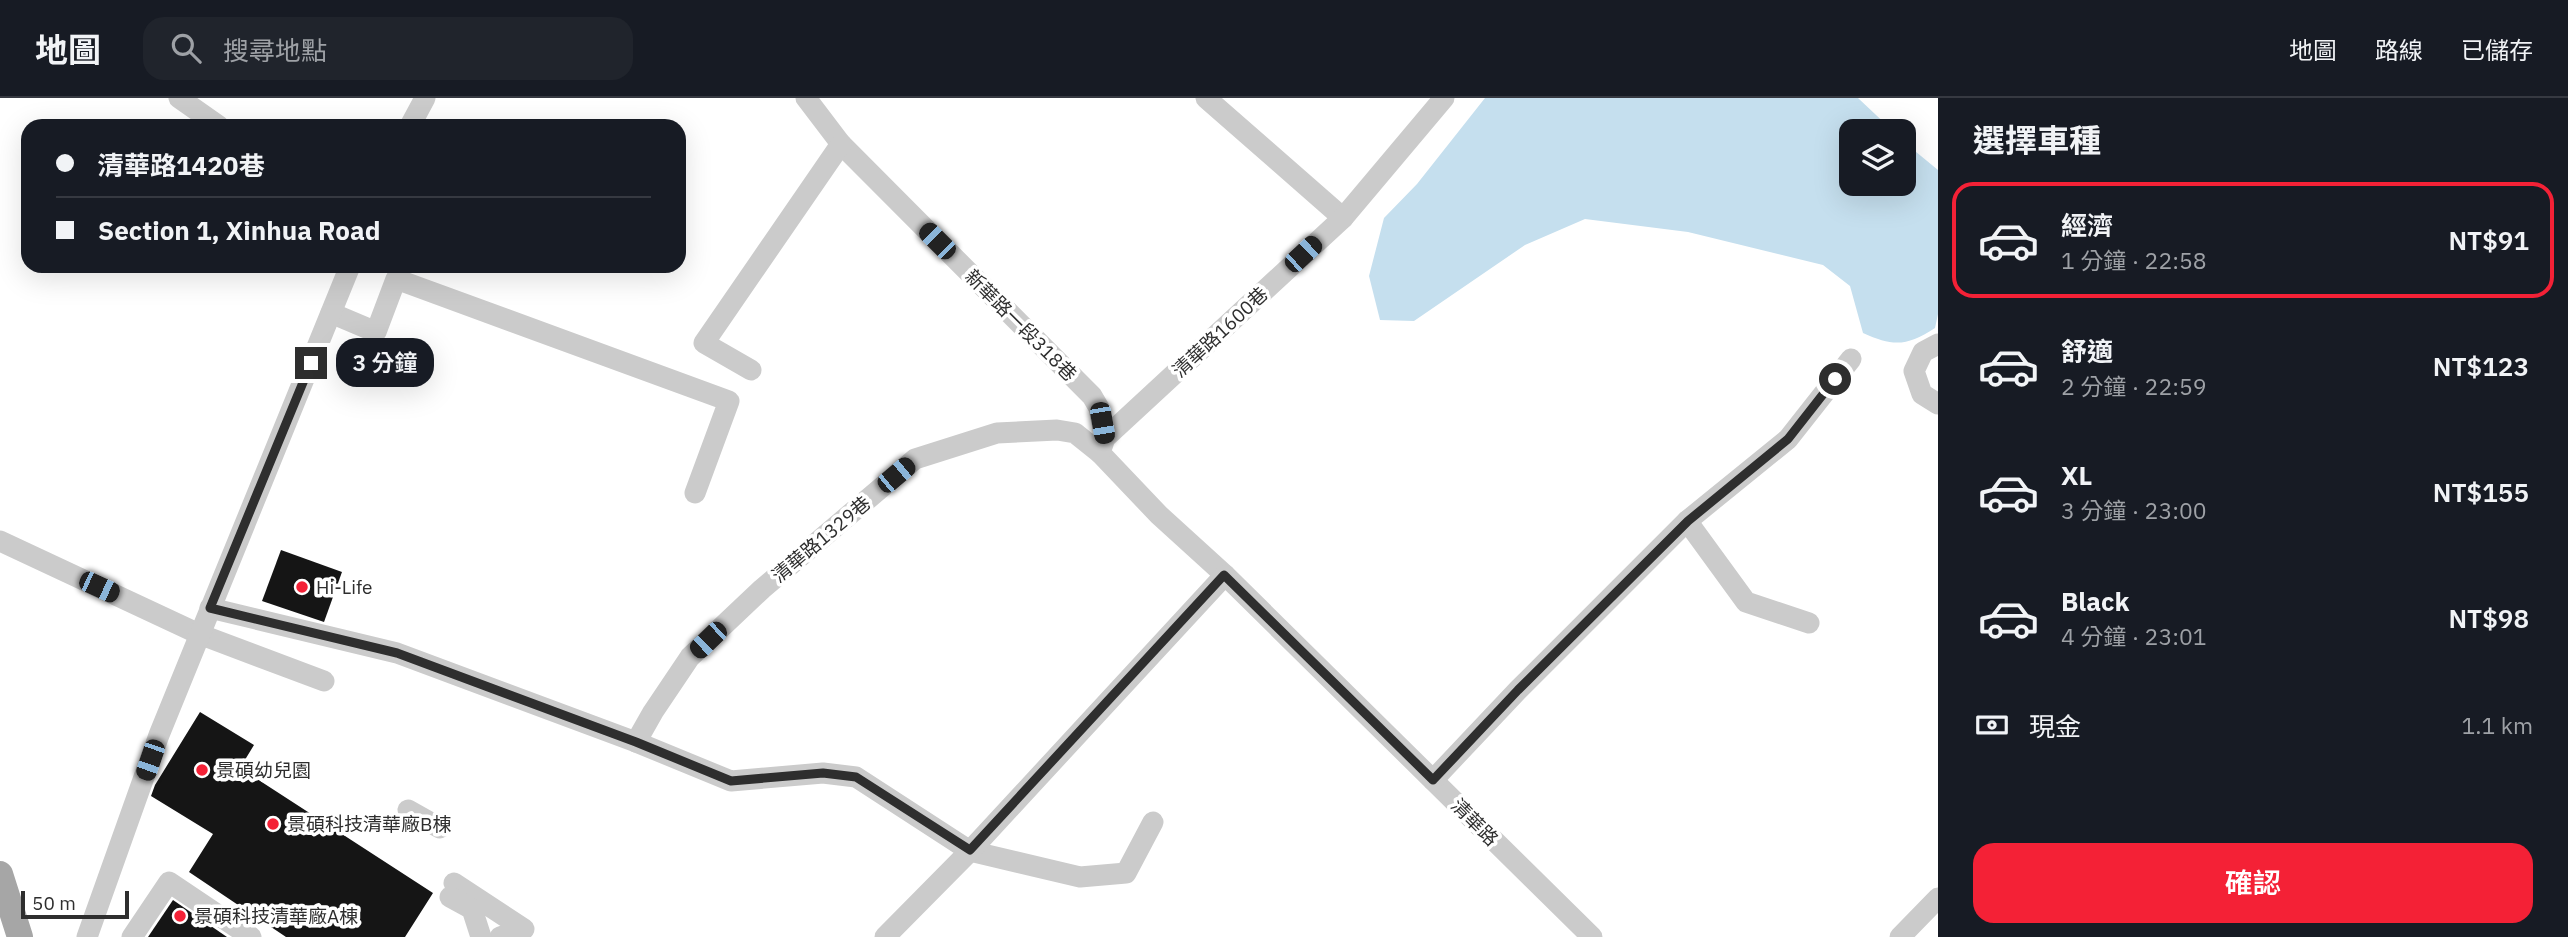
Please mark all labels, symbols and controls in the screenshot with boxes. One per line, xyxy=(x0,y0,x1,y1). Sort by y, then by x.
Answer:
search box xyxy=(143,17,633,80)
text: 地圖 xyxy=(35,28,101,71)
icon: search xyxy=(167,29,205,67)
text: 搜尋地點 xyxy=(223,33,327,67)
text: 地圖 xyxy=(2289,34,2337,66)
text: 路線 xyxy=(2375,34,2423,66)
text: 已儲存 xyxy=(2461,34,2533,66)
map controls xyxy=(1839,119,1916,196)
button: layers xyxy=(1839,119,1916,196)
text: 選擇車種 xyxy=(1973,119,2101,161)
text: 清華路1420巷 xyxy=(98,148,264,182)
text: 經濟 xyxy=(2061,208,2113,242)
icon: car xyxy=(1977,209,2040,272)
text: Section 1, Xinhua Road xyxy=(98,213,381,247)
car xyxy=(915,219,960,263)
text: NT$91 xyxy=(2448,223,2529,257)
car xyxy=(1281,232,1326,276)
text: 1 分鐘 · 22:58 xyxy=(2061,245,2207,275)
street label: 新華路一段318巷 xyxy=(960,264,1082,386)
street label: 清華路1600巷 xyxy=(1167,282,1273,382)
text: 舒適 xyxy=(2061,334,2113,368)
icon: car xyxy=(1977,335,2040,398)
callout: 3 分鐘 xyxy=(336,338,434,388)
route end xyxy=(295,347,327,379)
text: 3 分鐘 xyxy=(352,347,418,377)
text: NT$123 xyxy=(2433,349,2529,383)
route start xyxy=(1819,363,1851,395)
text: 2 分鐘 · 22:59 xyxy=(2061,371,2207,401)
car xyxy=(1089,400,1116,446)
car xyxy=(874,453,919,497)
text: XL xyxy=(2061,458,2092,492)
icon: car xyxy=(1977,461,2040,524)
text: NT$155 xyxy=(2433,475,2529,509)
street label: 清華路1329巷 xyxy=(767,491,875,587)
text: 3 分鐘 · 23:00 xyxy=(2061,495,2207,525)
car xyxy=(76,569,123,605)
place label: Hi-Life xyxy=(316,575,373,599)
marker: Hi-Life xyxy=(294,579,310,595)
text: Black xyxy=(2061,584,2129,618)
icon: car xyxy=(1977,587,2040,650)
text: NT$98 xyxy=(2448,601,2529,635)
car xyxy=(686,618,731,662)
text: 4 分鐘 · 23:01 xyxy=(2061,621,2207,651)
icon: cash xyxy=(1973,706,2011,744)
text: 現金 xyxy=(2029,709,2081,743)
text: 1.1 km xyxy=(2462,710,2533,740)
car xyxy=(134,737,167,783)
place label: 景碩幼兒園 xyxy=(216,758,311,782)
marker: 景碩幼兒園 xyxy=(194,762,210,778)
street label: 清華路 xyxy=(1446,793,1504,851)
place label: 景碩科技清華廠B棟 xyxy=(287,812,451,836)
marker: 景碩科技清華廠B棟 xyxy=(265,816,281,832)
button: 確認 xyxy=(1973,843,2533,923)
scale bar xyxy=(21,888,130,920)
text: 50 m xyxy=(32,891,76,915)
place label: 景碩科技清華廠A棟 xyxy=(194,904,358,928)
marker: 景碩科技清華廠A棟 xyxy=(172,908,188,924)

